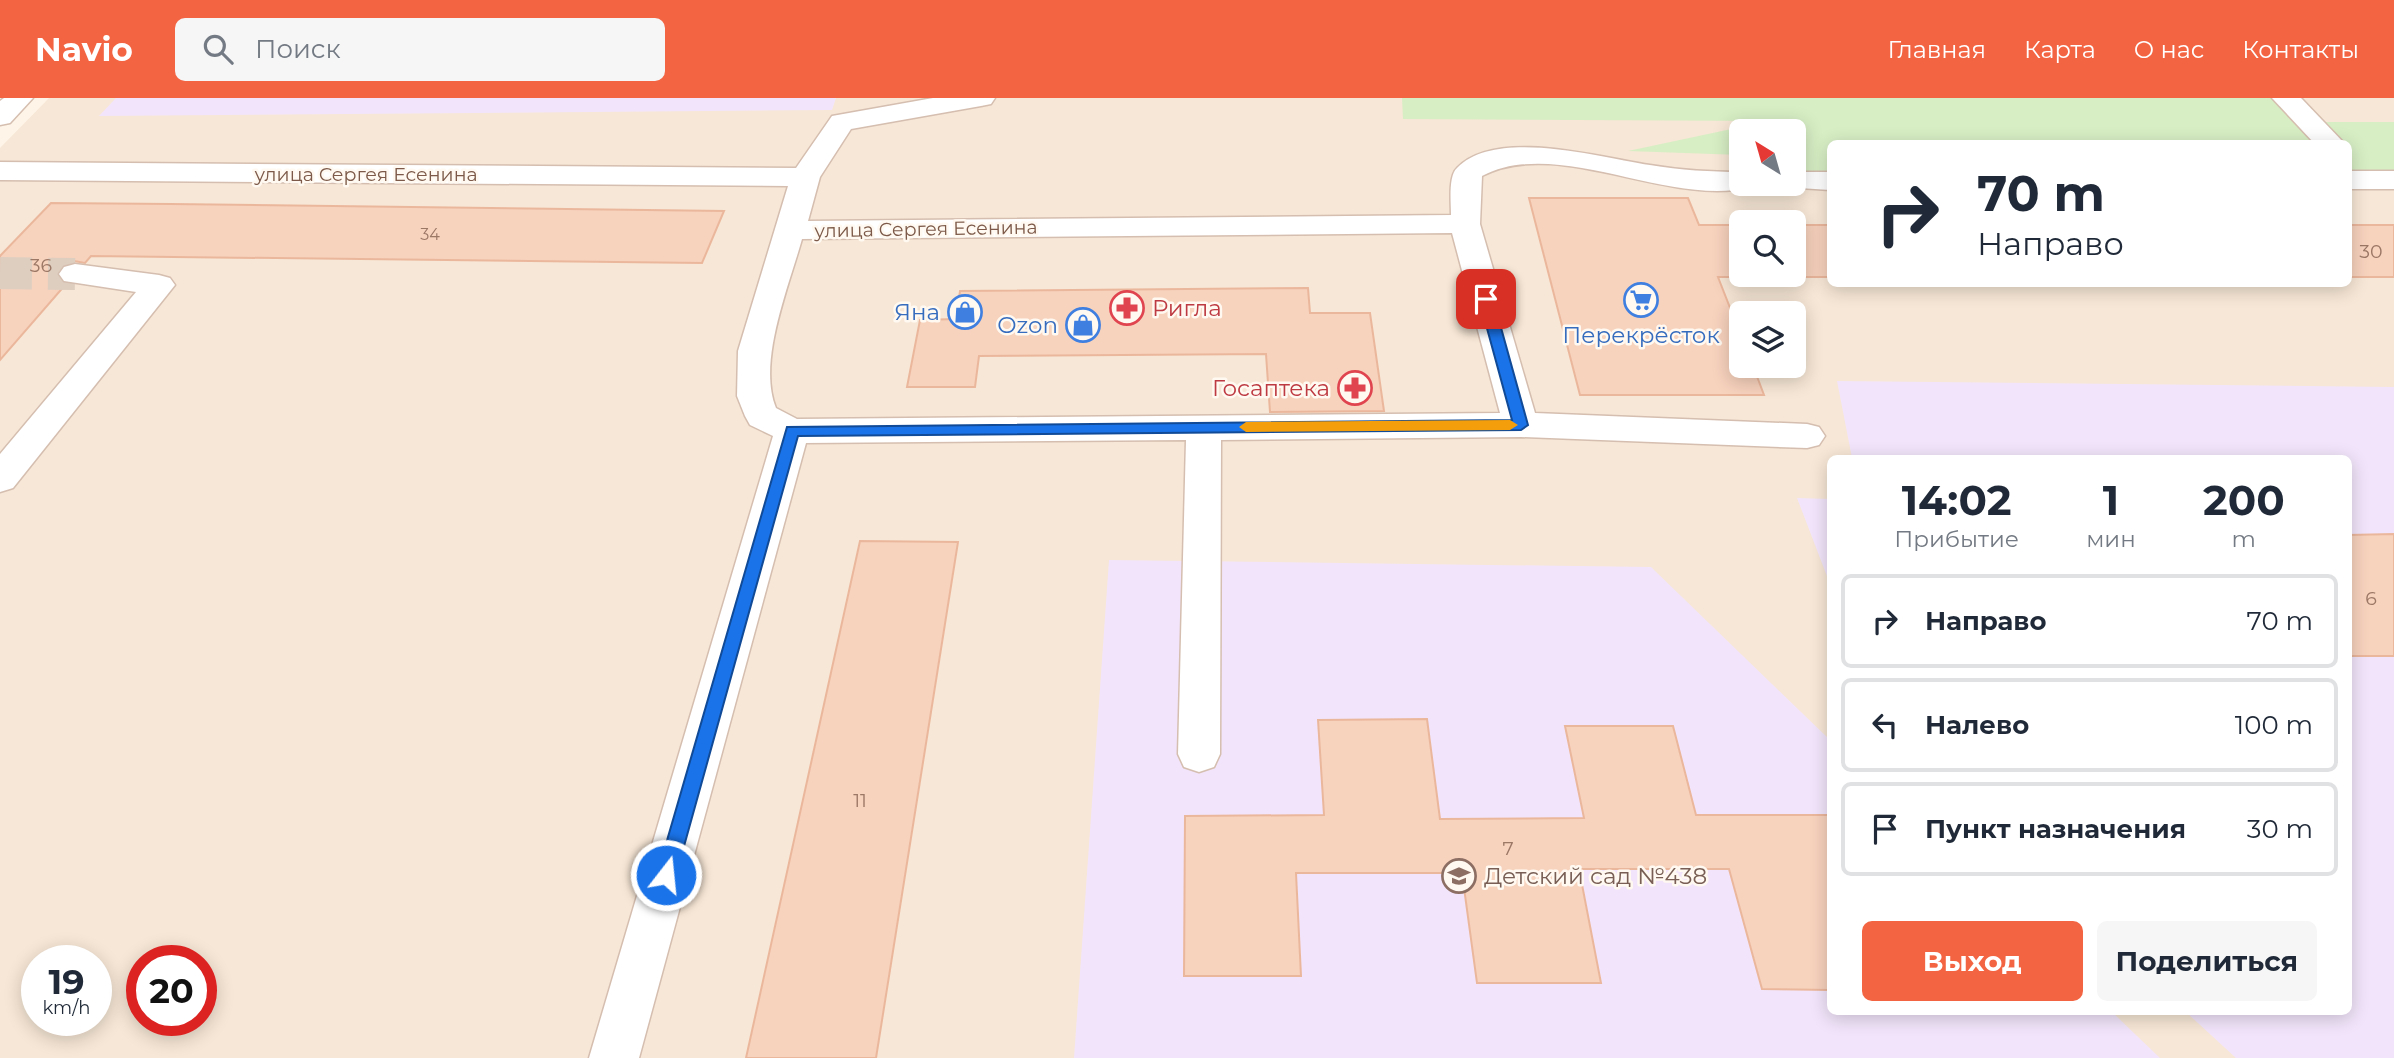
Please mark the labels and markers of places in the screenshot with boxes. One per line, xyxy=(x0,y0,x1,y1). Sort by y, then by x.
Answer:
pin xyxy=(1456,269,1516,329)
supermarket icon: Перекрёсток xyxy=(1622,281,1660,319)
pharmacy icon: Ригла xyxy=(1108,289,1146,327)
shop icon: Яна xyxy=(946,293,984,331)
place label: Ригла xyxy=(1152,294,1222,322)
place label: Яна xyxy=(894,298,940,326)
shop icon: Ozon xyxy=(1064,306,1102,344)
place label: Ozon xyxy=(997,311,1058,339)
place label: Перекрёсток xyxy=(1562,321,1720,349)
pharmacy icon: Госаптека xyxy=(1336,369,1374,407)
place label: Госаптека xyxy=(1212,374,1330,402)
school or university icon: Детский сад №438 xyxy=(1440,857,1478,895)
place label: Детский сад №438 xyxy=(1484,862,1707,890)

